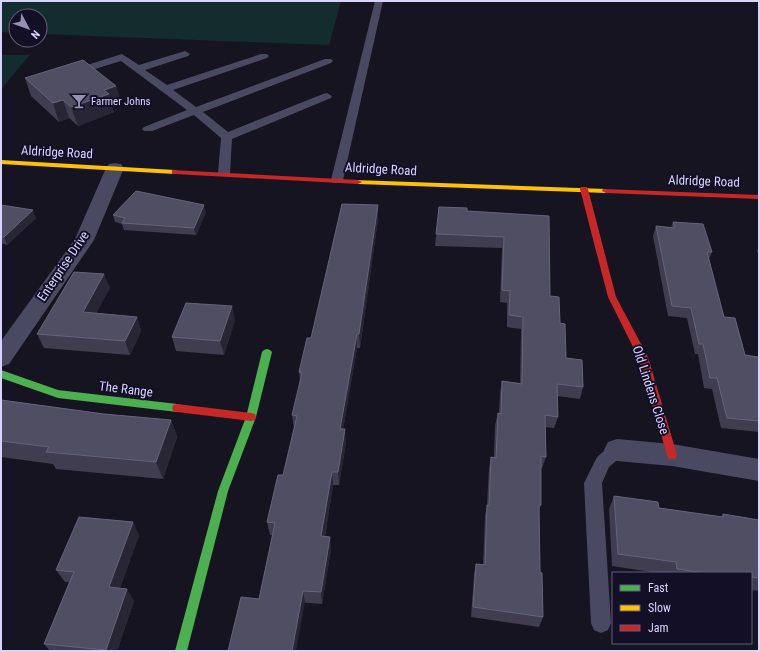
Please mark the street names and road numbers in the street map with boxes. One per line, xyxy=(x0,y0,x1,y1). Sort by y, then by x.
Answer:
street label: Aldridge Road xyxy=(21,143,93,161)
street label: Aldridge Road xyxy=(345,160,417,178)
street label: Aldridge Road xyxy=(668,172,740,190)
street label: Enterprise Drive xyxy=(34,228,92,304)
street label: Old Lindens Close xyxy=(630,344,672,436)
street label: The Range xyxy=(98,378,154,400)

